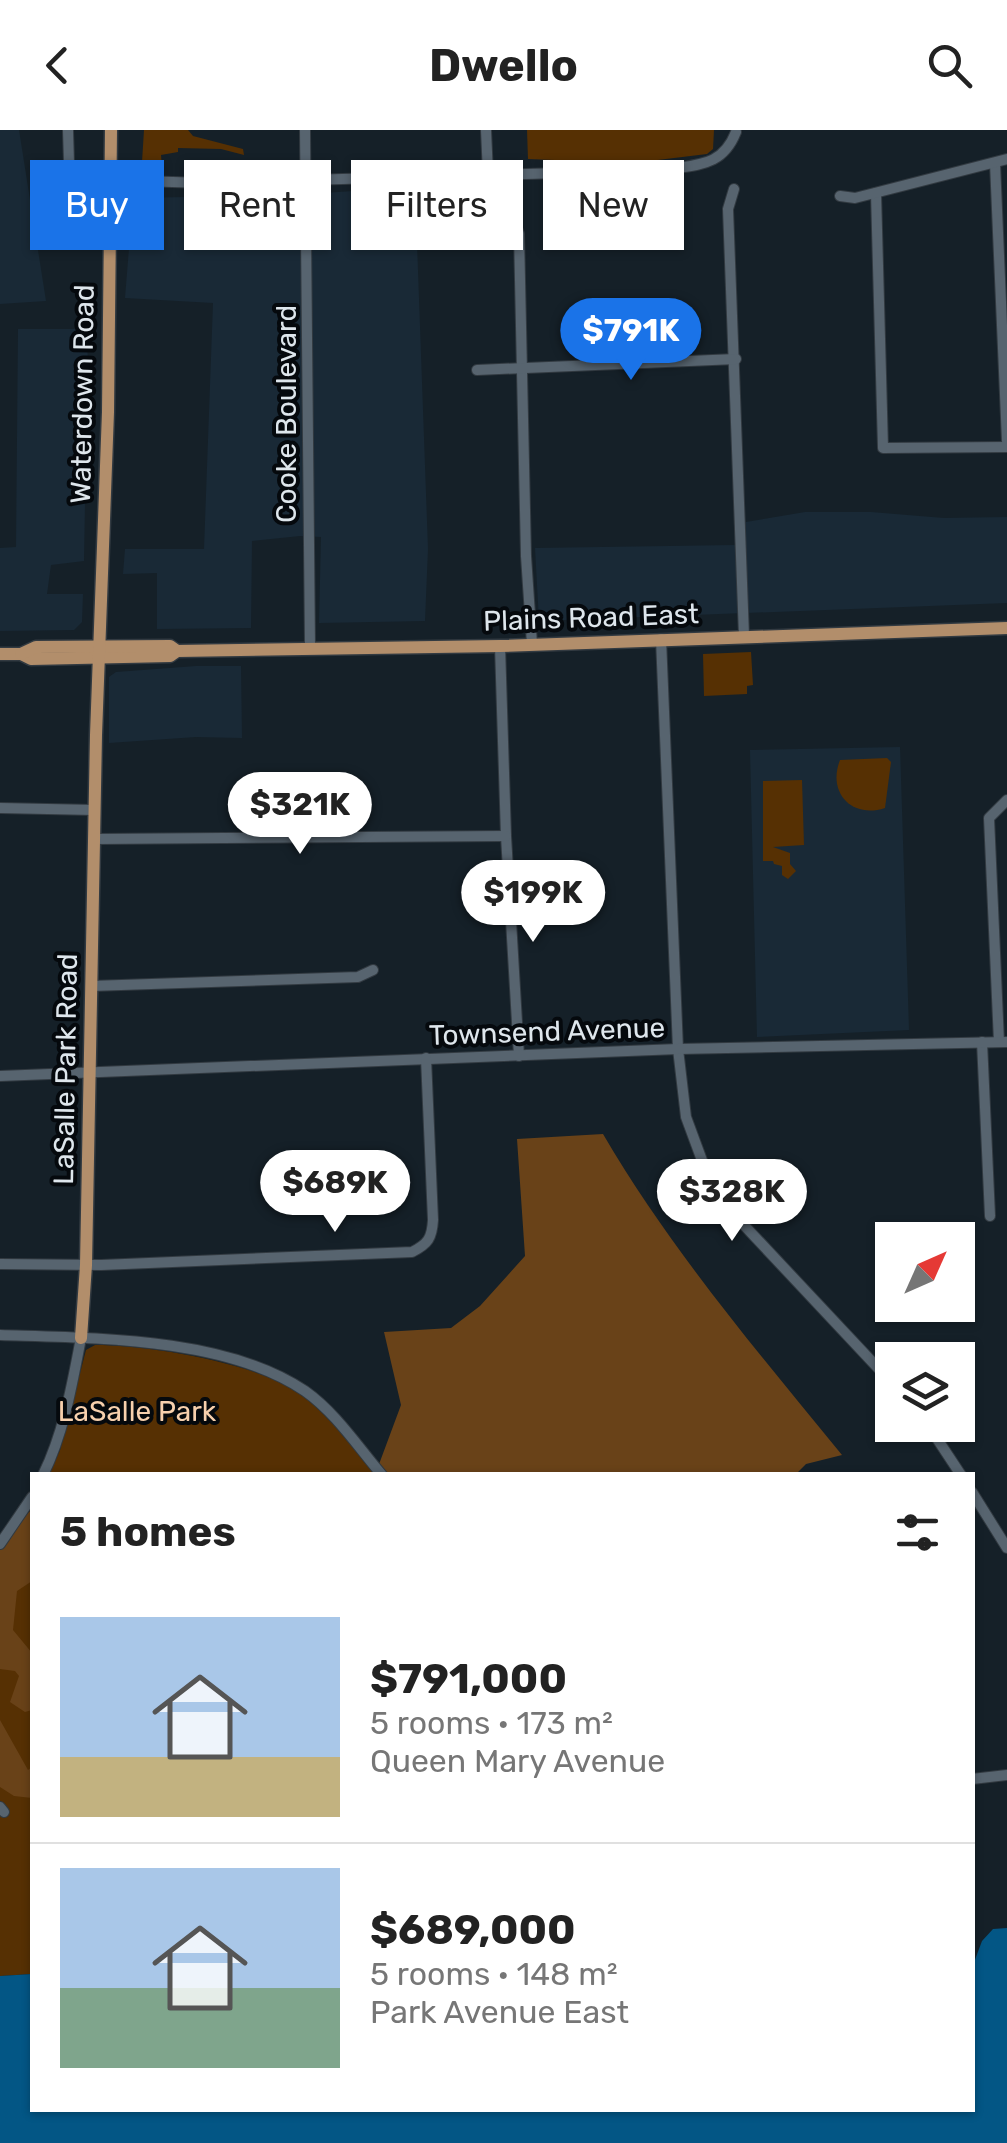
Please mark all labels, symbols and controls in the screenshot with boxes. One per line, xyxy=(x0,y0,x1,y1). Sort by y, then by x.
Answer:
icon: back xyxy=(30,38,85,93)
icon: search xyxy=(922,38,977,93)
text: Dwello xyxy=(429,39,578,92)
chip: Buy xyxy=(30,160,164,250)
chip: Rent xyxy=(184,160,331,250)
chip: Filters xyxy=(351,160,523,250)
chip: New xyxy=(543,160,684,250)
street label: Waterdown Road xyxy=(64,284,101,504)
pin: $791K xyxy=(561,298,701,383)
street label: Cooke Boulevard xyxy=(270,305,303,523)
text: $791K xyxy=(582,311,680,349)
street label: Plains Road East xyxy=(483,597,700,638)
pin: $321K xyxy=(230,772,370,857)
text: $321K xyxy=(250,785,350,823)
pin: $199K xyxy=(463,860,603,945)
text: $199K xyxy=(483,873,583,911)
street label: LaSalle Park Road xyxy=(47,953,84,1185)
street label: Townsend Avenue xyxy=(428,1011,666,1052)
pin: $689K xyxy=(265,1150,405,1235)
pin: $328K xyxy=(662,1159,802,1244)
text: $689K xyxy=(282,1163,388,1201)
text: $328K xyxy=(679,1172,785,1210)
north arrow xyxy=(875,1222,975,1322)
map controls xyxy=(875,1222,975,1442)
button: layers xyxy=(875,1342,975,1442)
park label: LaSalle Park xyxy=(58,1395,217,1428)
icon: filters xyxy=(890,1505,945,1560)
text: 5 homes xyxy=(60,1507,236,1557)
text: $791,000 xyxy=(370,1654,567,1704)
icon: home xyxy=(140,1657,260,1777)
text: 5 rooms · 173 m² xyxy=(370,1704,613,1742)
text: Queen Mary Avenue xyxy=(370,1742,665,1780)
text: $689,000 xyxy=(370,1905,576,1955)
icon: home xyxy=(140,1908,260,2028)
text: 5 rooms · 148 m² xyxy=(370,1955,618,1993)
text: Park Avenue East xyxy=(370,1993,629,2031)

